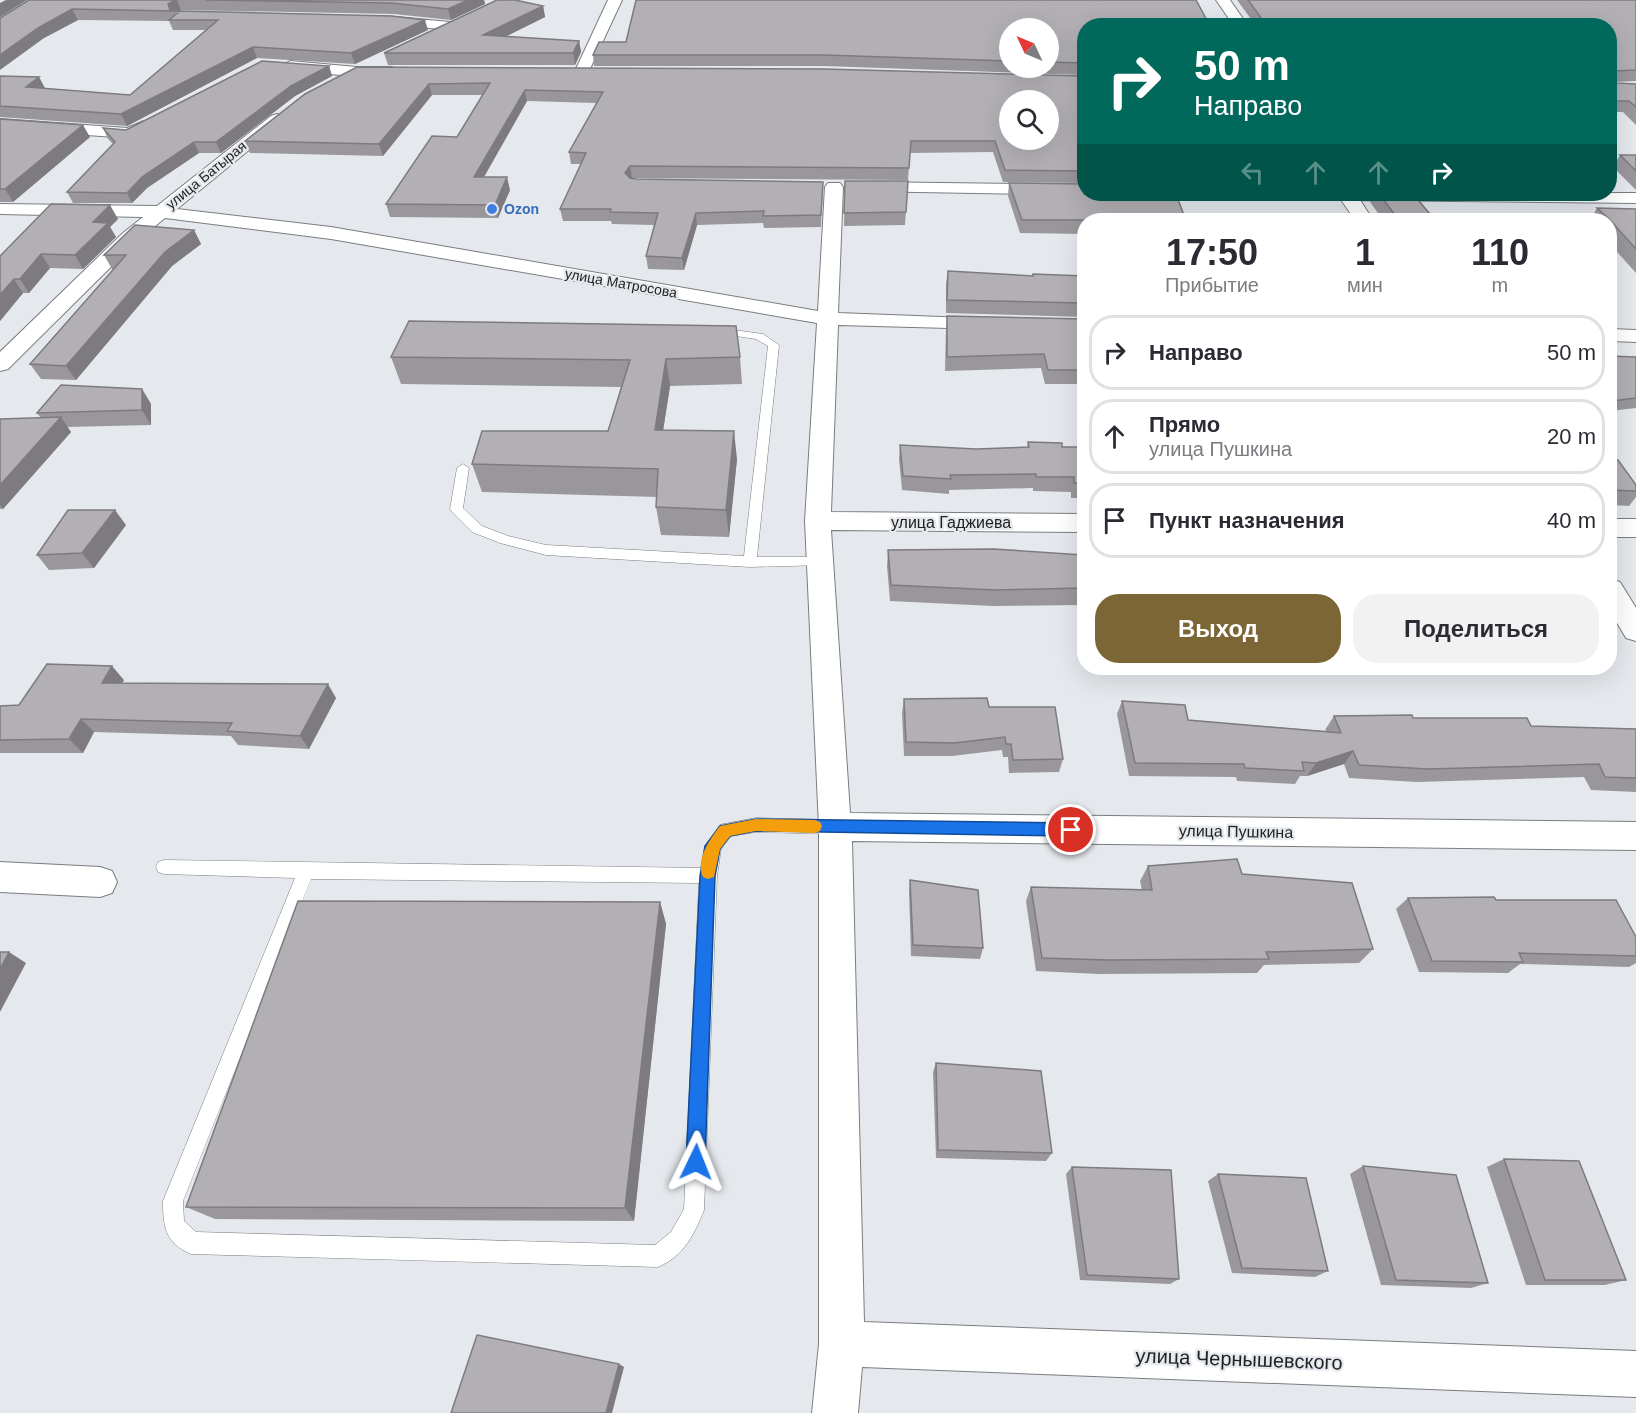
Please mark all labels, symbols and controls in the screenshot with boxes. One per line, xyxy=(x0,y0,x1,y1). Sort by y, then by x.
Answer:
north arrow xyxy=(999,18,1059,78)
map controls xyxy=(999,18,1059,150)
icon: right xyxy=(1095,42,1173,120)
text: 50 m xyxy=(1194,42,1290,89)
button: search xyxy=(999,90,1059,150)
text: Направо xyxy=(1194,91,1302,121)
street label: улица Батырая xyxy=(163,138,249,212)
icon: left xyxy=(1236,156,1269,189)
icon: ahead xyxy=(1299,156,1332,189)
icon: ahead xyxy=(1362,156,1395,189)
icon: right xyxy=(1425,156,1458,189)
place label: Ozon xyxy=(504,201,539,217)
marker: Ozon xyxy=(485,202,499,216)
text: 17:50 xyxy=(1166,232,1258,273)
text: 1 xyxy=(1355,232,1375,273)
text: 110 xyxy=(1471,232,1529,273)
street label: улица Матросова xyxy=(564,265,679,301)
text: Прибытие xyxy=(1165,274,1259,296)
text: мин xyxy=(1347,274,1383,296)
text: m xyxy=(1492,274,1508,296)
icon: right xyxy=(1098,336,1131,369)
text: Направо xyxy=(1149,340,1243,365)
text: 50 m xyxy=(1547,340,1596,365)
text: Прямо xyxy=(1149,412,1220,437)
icon: ahead xyxy=(1098,420,1131,453)
text: 20 m xyxy=(1547,424,1596,449)
text: улица Пушкина xyxy=(1149,438,1292,460)
icon: arrive xyxy=(1098,504,1131,537)
text: Пункт назначения xyxy=(1149,508,1345,533)
text: 40 m xyxy=(1547,508,1596,533)
street label: улица Гаджиева xyxy=(891,514,1011,531)
button: Выход xyxy=(1095,594,1341,663)
button: Поделиться xyxy=(1353,594,1599,663)
pin xyxy=(1045,804,1096,855)
icon: arrive xyxy=(1054,813,1087,846)
street label: улица Пушкина xyxy=(1179,822,1293,841)
position arrow xyxy=(664,1130,728,1194)
street label: улица Чернышевского xyxy=(1135,1344,1343,1374)

